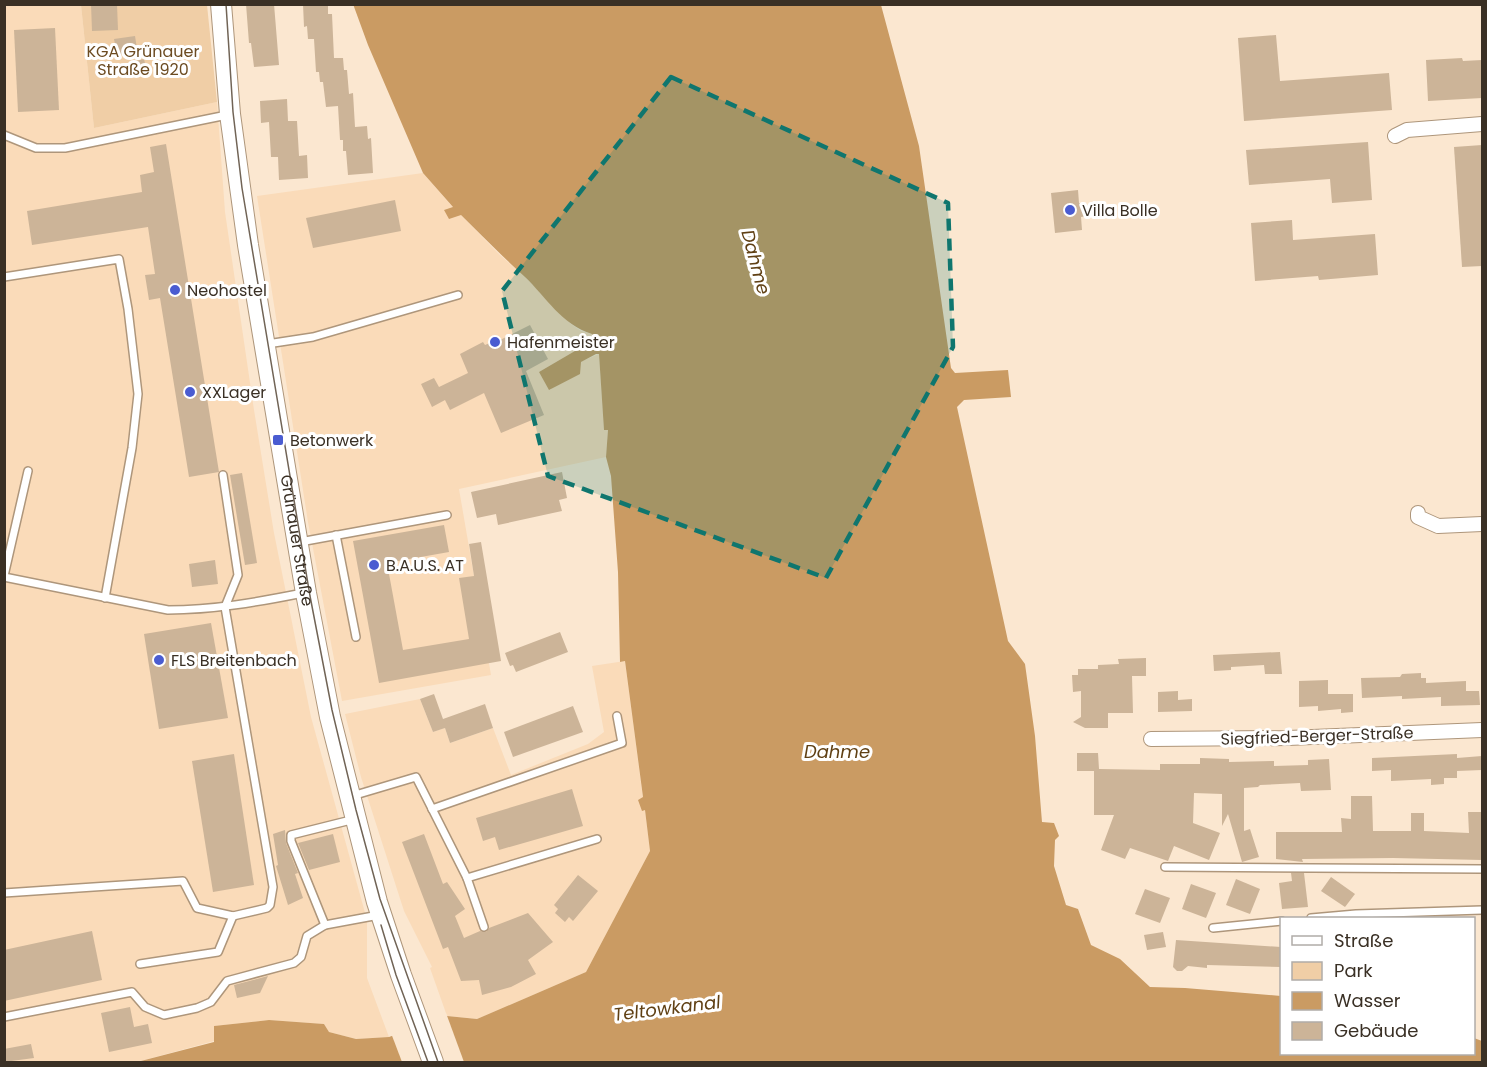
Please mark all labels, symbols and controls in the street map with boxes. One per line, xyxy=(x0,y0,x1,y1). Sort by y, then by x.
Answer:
park label: KGA Grünauer Straße 1920 xyxy=(87,40,199,81)
place label: Villa Bolle xyxy=(1082,199,1158,222)
marker: Villa Bolle xyxy=(1063,203,1077,217)
water label: Dahme xyxy=(735,227,777,297)
place label: Neohostel xyxy=(187,279,267,302)
marker: Neohostel xyxy=(168,283,182,297)
place label: Hafenmeister xyxy=(507,331,615,354)
marker: Hafenmeister xyxy=(488,335,502,349)
place label: XXLager xyxy=(202,381,266,404)
marker: XXLager xyxy=(183,385,197,399)
place label: Betonwerk xyxy=(290,429,374,452)
marker: Betonwerk xyxy=(271,433,285,447)
street label: Grünauer Straße xyxy=(275,473,320,608)
place label: B.A.U.S. AT xyxy=(386,554,464,577)
marker: B.A.U.S. AT xyxy=(367,558,381,572)
place label: FLS Breitenbach xyxy=(171,649,297,672)
marker: FLS Breitenbach xyxy=(152,653,166,667)
street label: Siegfried-Berger-Straße xyxy=(1220,721,1414,751)
water label: Dahme xyxy=(804,739,870,764)
legend xyxy=(1280,917,1475,1055)
text: Straße xyxy=(1334,928,1393,953)
text: Park xyxy=(1334,958,1373,983)
text: Wasser xyxy=(1334,988,1401,1013)
water label: Teltowkanal xyxy=(612,989,723,1027)
text: Gebäude xyxy=(1334,1018,1418,1043)

